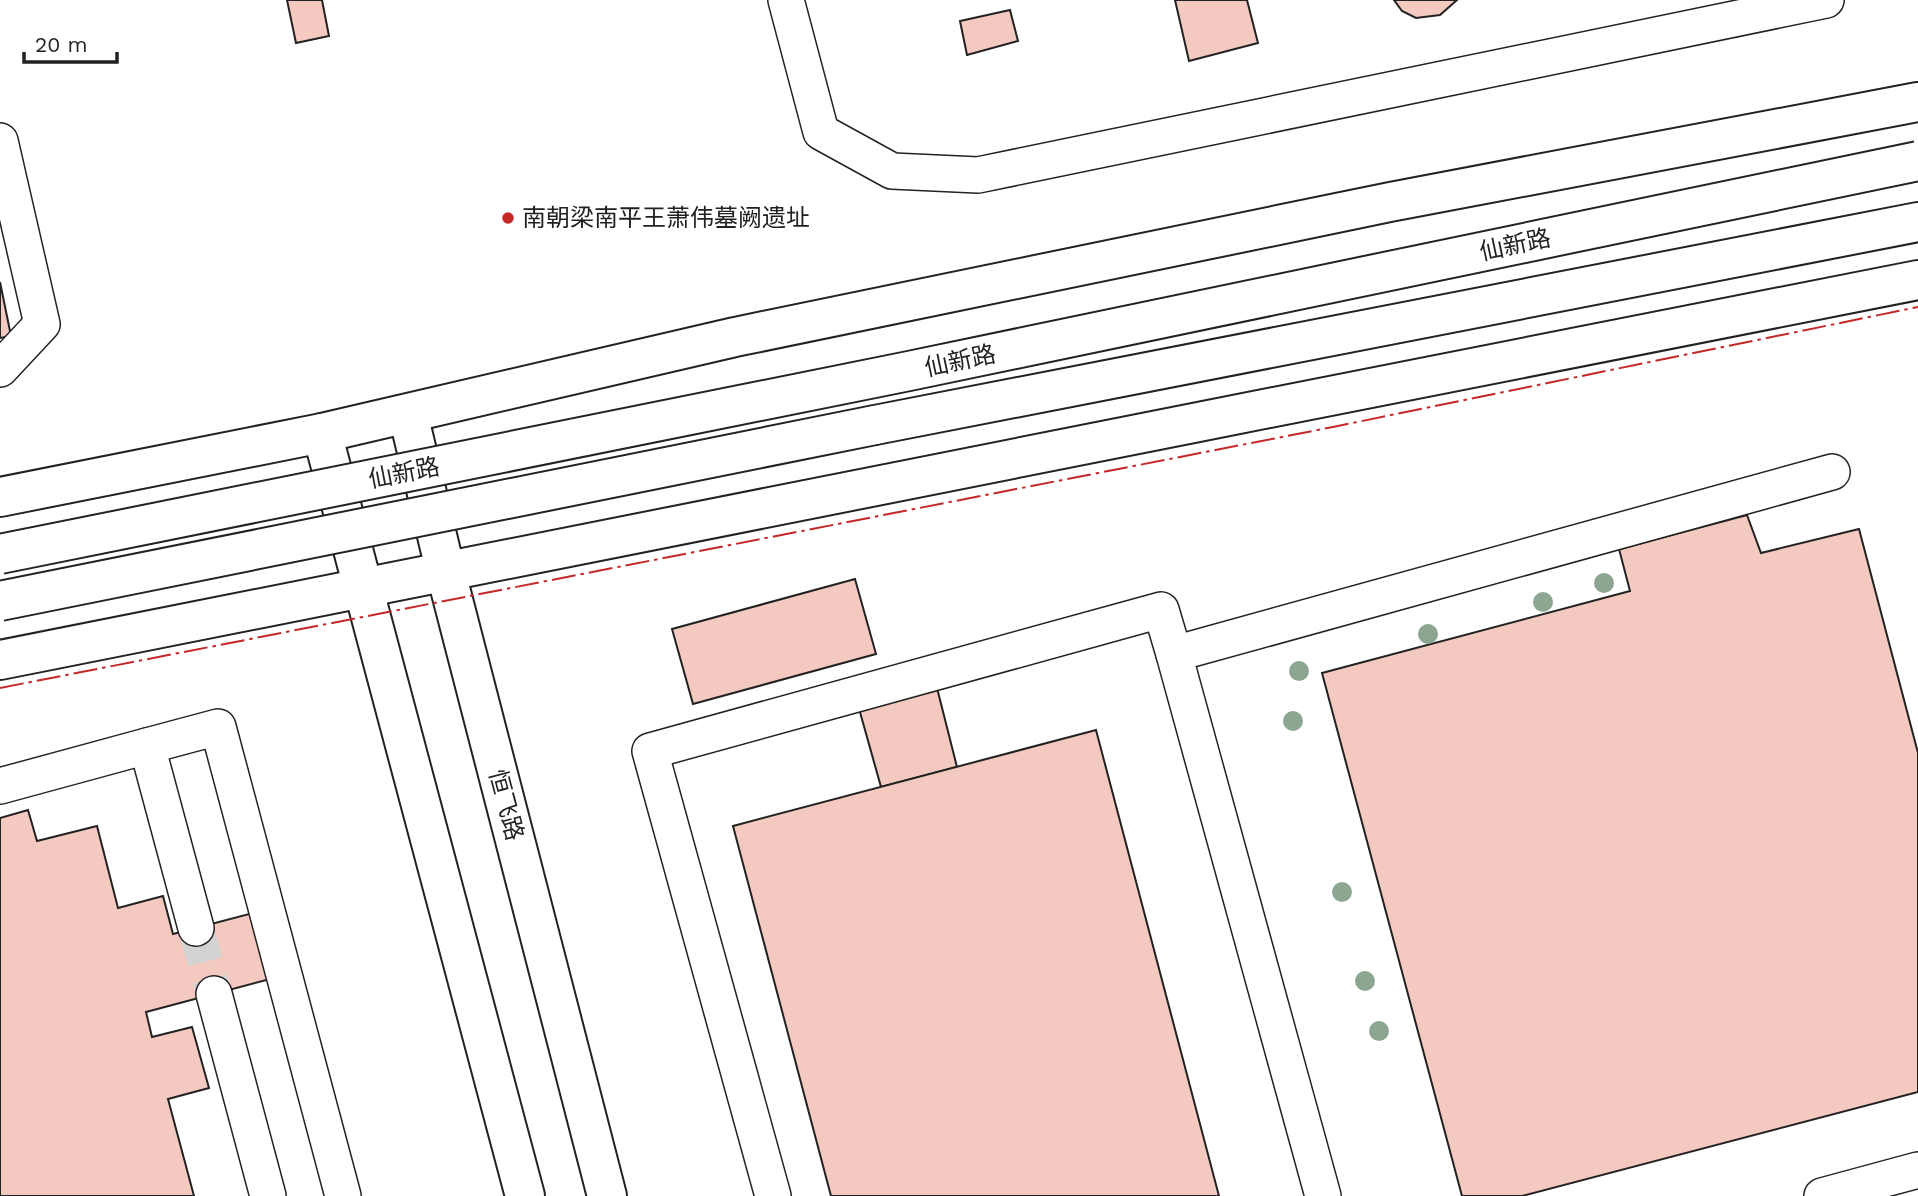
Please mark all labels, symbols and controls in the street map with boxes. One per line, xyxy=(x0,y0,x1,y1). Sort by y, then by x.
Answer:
scale bar xyxy=(24,21,117,65)
text: 20 m xyxy=(35,32,87,57)
place label: 南朝梁南平王萧伟墓阙遗址 xyxy=(522,204,810,232)
marker: 南朝梁南平王萧伟墓阙遗址 xyxy=(500,210,516,226)
street label: 仙新路 xyxy=(1477,224,1553,266)
street label: 仙新路 xyxy=(922,340,998,382)
street label: 仙新路 xyxy=(366,452,442,494)
street label: 恒飞路 xyxy=(483,767,529,843)

